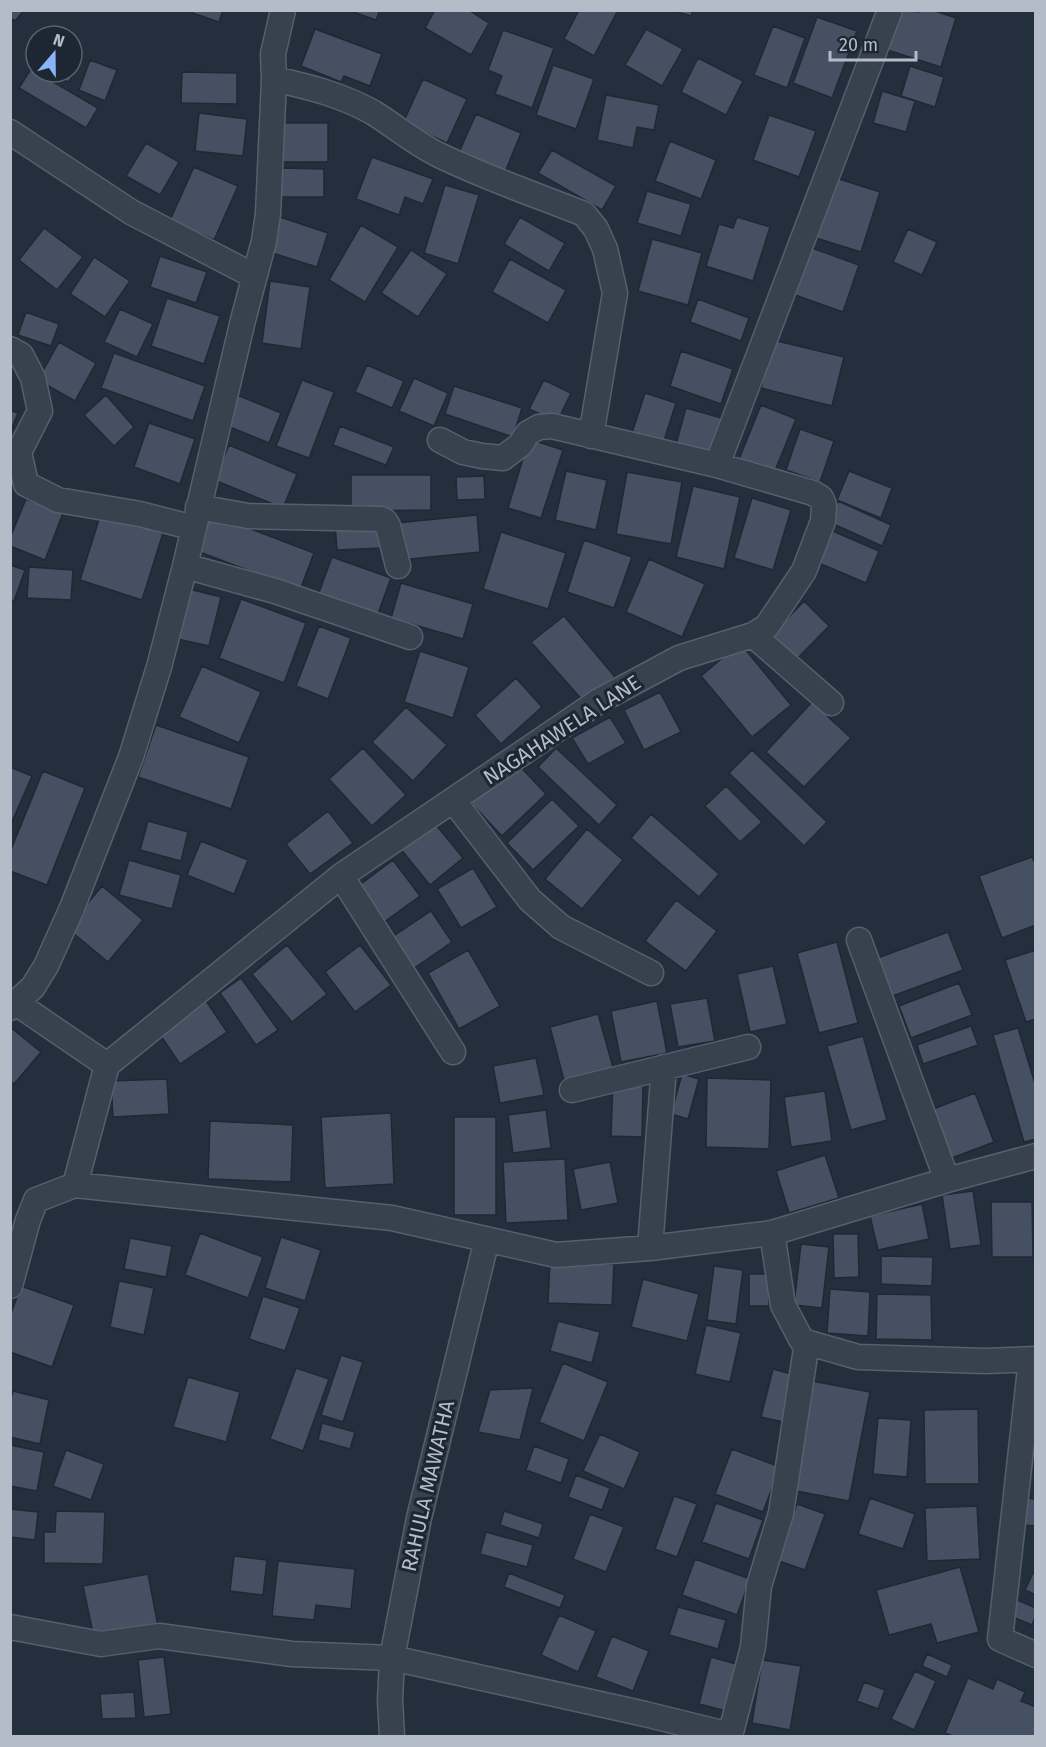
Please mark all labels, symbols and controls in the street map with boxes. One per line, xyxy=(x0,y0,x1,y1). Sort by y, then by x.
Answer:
north arrow xyxy=(24,24,84,84)
scale bar xyxy=(830,24,916,62)
text: N xyxy=(51,30,67,51)
text: 20 m xyxy=(839,34,878,56)
street label: NAGAHAWELA LANE xyxy=(478,669,646,791)
street label: RAHULA MAWATHA xyxy=(396,1398,460,1574)

